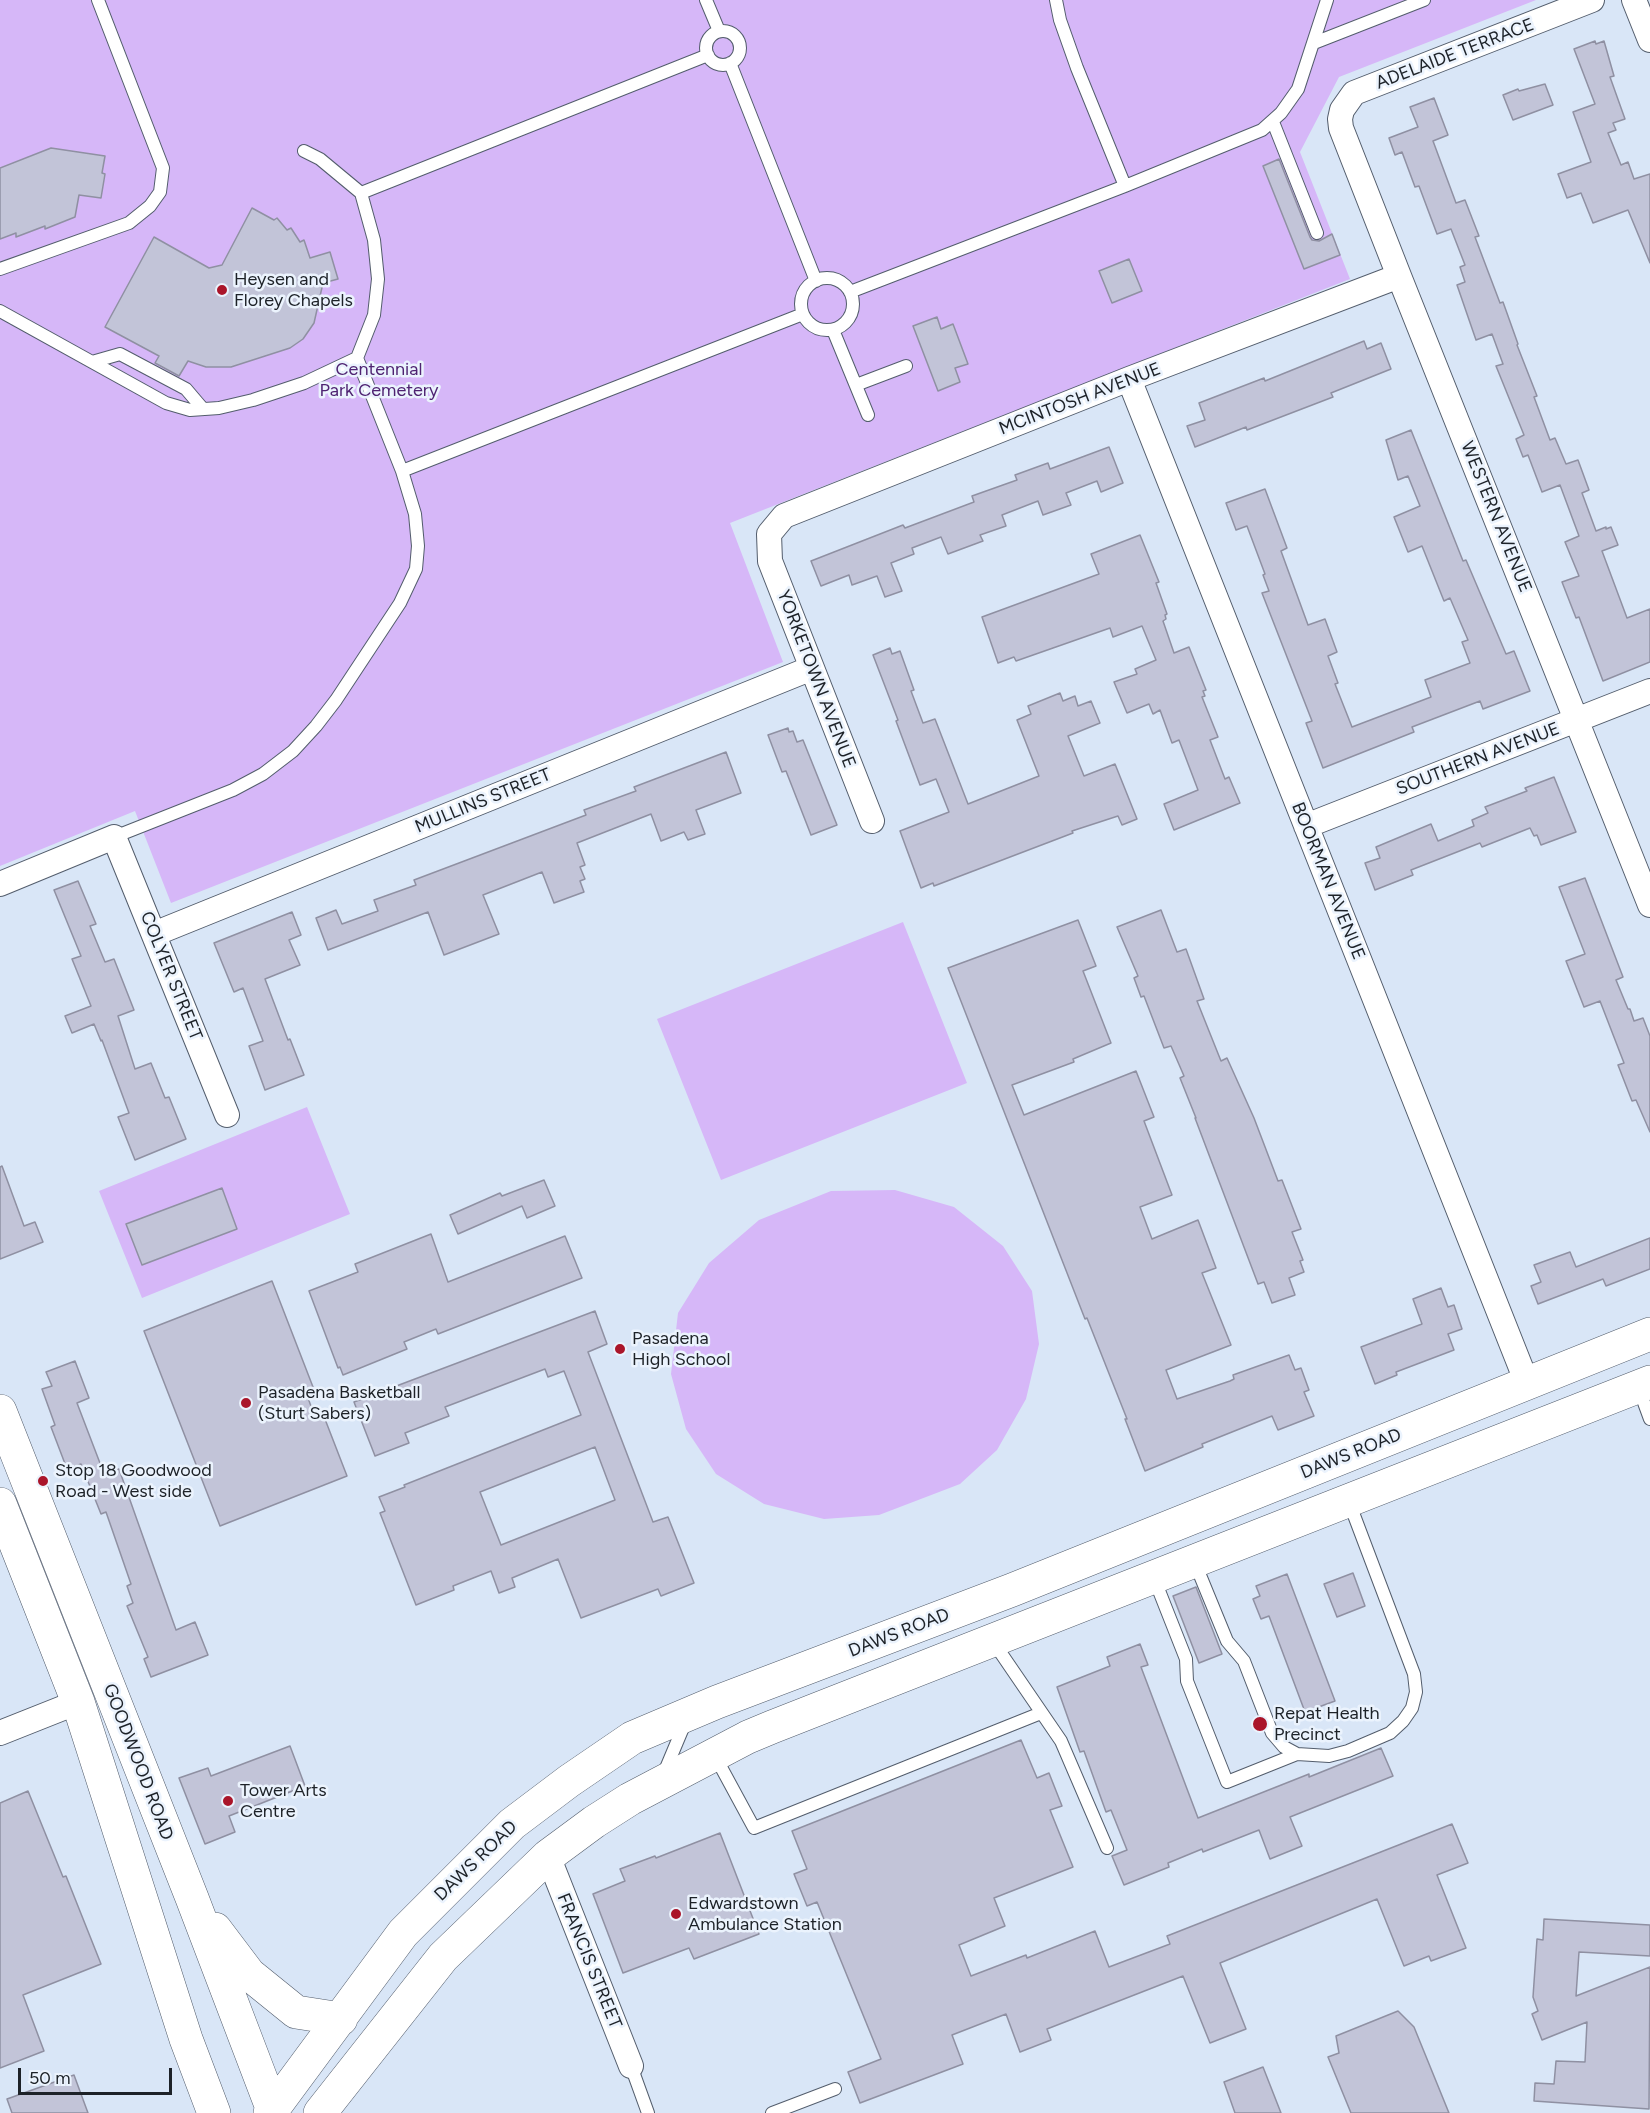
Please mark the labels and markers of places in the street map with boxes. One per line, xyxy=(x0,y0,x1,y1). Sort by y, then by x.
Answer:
place label: Heysen and Florey Chapels xyxy=(234,269,353,312)
marker: Heysen and Florey Chapels xyxy=(215,283,229,297)
place label: Pasadena High School xyxy=(632,1328,730,1370)
marker: Pasadena High School xyxy=(613,1342,627,1356)
place label: Pasadena Basketball (Sturt Sabers) xyxy=(258,1382,420,1424)
marker: Pasadena Basketball (Sturt Sabers) xyxy=(239,1396,253,1410)
place label: Stop 18 Goodwood Road - West side xyxy=(55,1460,212,1502)
marker: Stop 18 Goodwood Road - West side xyxy=(36,1474,50,1488)
place label: Repat Health Precinct xyxy=(1274,1703,1379,1746)
marker: Repat Health Precinct xyxy=(1251,1715,1269,1733)
place label: Tower Arts Centre xyxy=(240,1780,327,1822)
marker: Tower Arts Centre xyxy=(221,1794,235,1808)
place label: Edwardstown Ambulance Station xyxy=(688,1893,842,1936)
marker: Edwardstown Ambulance Station xyxy=(669,1907,683,1921)

